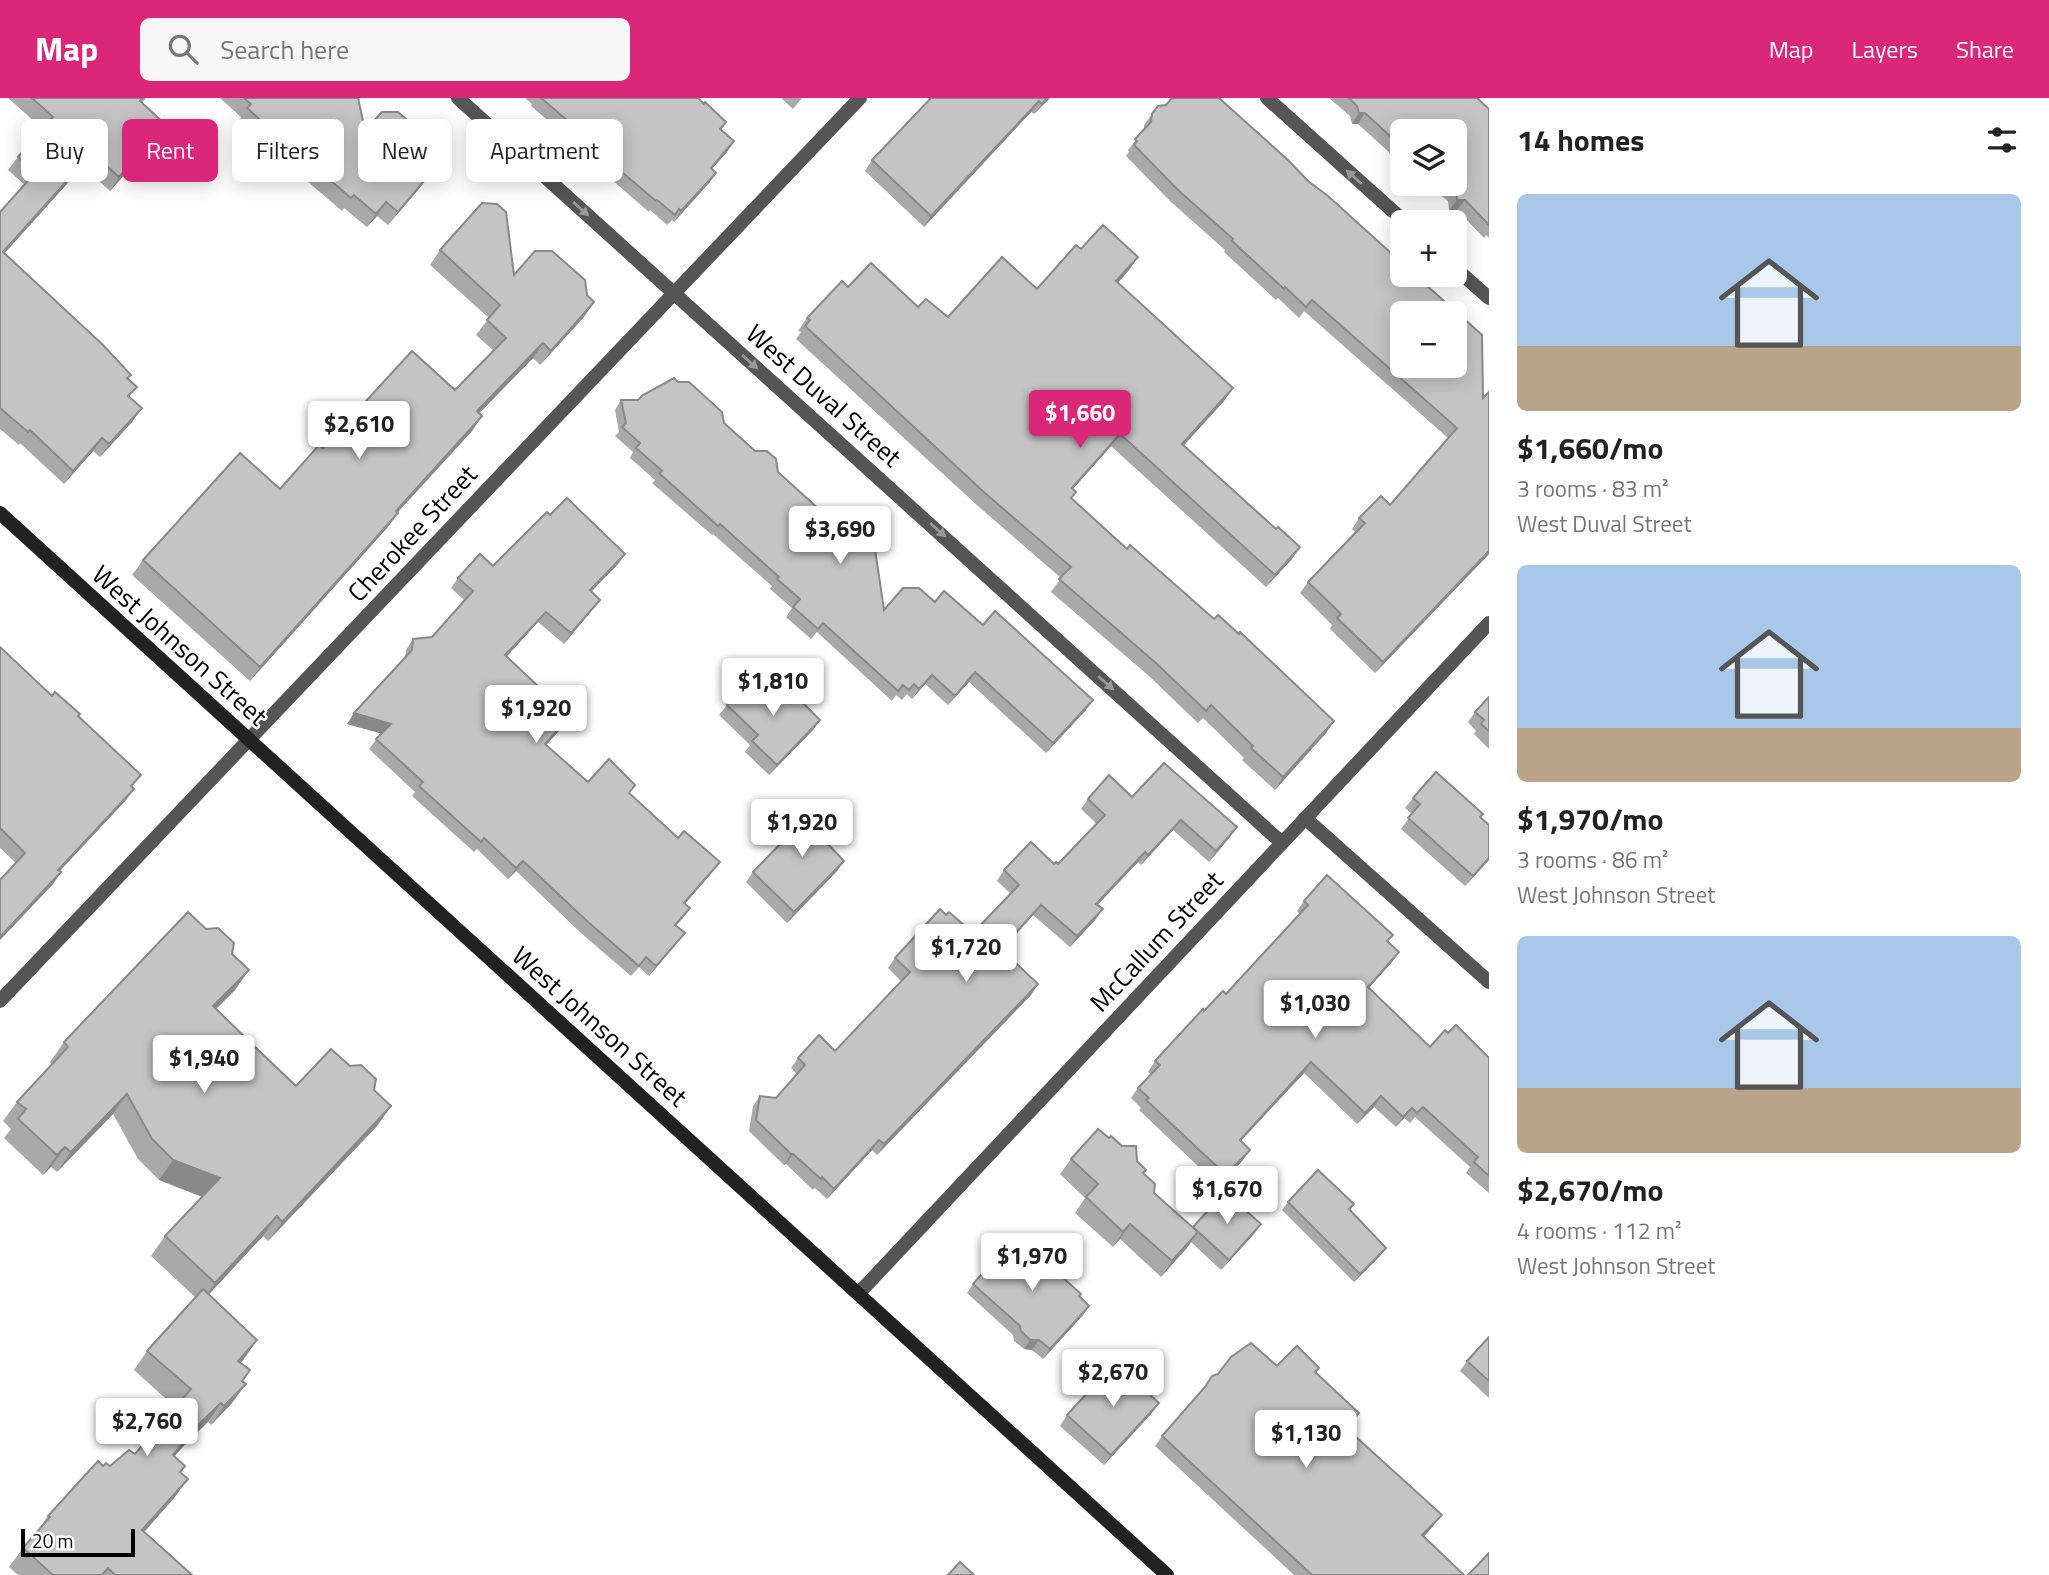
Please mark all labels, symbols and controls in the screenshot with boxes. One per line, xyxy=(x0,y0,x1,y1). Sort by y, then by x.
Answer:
search box xyxy=(140,18,630,81)
text: Map xyxy=(35,24,98,74)
icon: search xyxy=(164,30,202,68)
text: Search here xyxy=(220,30,349,69)
text: Map xyxy=(1769,31,1814,67)
text: Layers xyxy=(1852,31,1918,67)
text: Share xyxy=(1956,31,2014,67)
text: 14 homes xyxy=(1517,117,1644,163)
chip: Buy xyxy=(21,119,108,182)
chip: Rent xyxy=(122,119,218,182)
chip: Filters xyxy=(232,119,344,182)
chip: New xyxy=(358,119,452,182)
chip: Apartment xyxy=(466,119,623,182)
map controls xyxy=(1390,119,1467,378)
button: layers xyxy=(1390,119,1467,196)
icon: filters xyxy=(1983,121,2021,159)
one-way arrow xyxy=(1346,169,1363,185)
one-way arrow xyxy=(573,201,590,216)
button: + xyxy=(1390,210,1467,287)
icon: home xyxy=(1706,240,1832,366)
button: − xyxy=(1390,301,1467,378)
street label: West Duval Street xyxy=(738,315,910,475)
one-way arrow xyxy=(742,353,759,369)
pin: $1,660 xyxy=(1023,390,1137,450)
text: $1,660 xyxy=(1045,395,1115,430)
pin: $2,610 xyxy=(302,402,416,461)
text: $2,610 xyxy=(324,406,394,441)
text: $1,660/mo xyxy=(1517,425,1663,471)
street label: Cherokee Street xyxy=(338,456,486,610)
text: 3 rooms · 83 m² xyxy=(1517,471,1668,506)
pin: $3,690 xyxy=(783,506,897,566)
text: West Duval Street xyxy=(1517,506,1691,541)
text: $3,690 xyxy=(805,511,875,546)
one-way arrow xyxy=(929,522,946,538)
street label: West Johnson Street xyxy=(84,556,276,734)
icon: home xyxy=(1706,611,1832,737)
pin: $1,810 xyxy=(716,658,830,718)
text: $1,810 xyxy=(738,663,808,698)
one-way arrow xyxy=(1098,675,1115,690)
pin: $1,920 xyxy=(479,686,593,745)
text: $1,920 xyxy=(501,690,571,725)
text: $1,970/mo xyxy=(1517,796,1663,842)
pin: $1,920 xyxy=(745,800,859,859)
text: $1,920 xyxy=(767,804,837,839)
text: 3 rooms · 86 m² xyxy=(1517,842,1668,877)
street label: McCallum Street xyxy=(1080,862,1232,1020)
text: West Johnson Street xyxy=(1517,877,1715,912)
pin: $1,720 xyxy=(909,924,1023,984)
text: $1,720 xyxy=(931,929,1001,964)
street label: West Johnson Street xyxy=(504,937,696,1115)
pin: $1,030 xyxy=(1258,981,1372,1040)
icon: home xyxy=(1706,982,1832,1108)
text: $1,030 xyxy=(1280,985,1350,1020)
pin: $1,940 xyxy=(147,1035,261,1095)
text: $1,940 xyxy=(169,1040,239,1075)
pin: $1,670 xyxy=(1170,1166,1284,1226)
text: $2,670/mo xyxy=(1517,1167,1663,1213)
text: $1,670 xyxy=(1192,1171,1262,1206)
text: 4 rooms · 112 m² xyxy=(1517,1213,1681,1248)
pin: $1,970 xyxy=(975,1234,1089,1293)
text: $1,970 xyxy=(997,1238,1067,1273)
text: West Johnson Street xyxy=(1517,1248,1715,1283)
pin: $2,670 xyxy=(1056,1350,1170,1409)
text: $2,670 xyxy=(1078,1354,1148,1389)
pin: $2,760 xyxy=(90,1398,204,1458)
text: $2,760 xyxy=(112,1403,182,1438)
pin: $1,130 xyxy=(1249,1410,1363,1470)
text: $1,130 xyxy=(1271,1415,1341,1450)
scale bar xyxy=(21,1526,135,1558)
text: 20 m xyxy=(32,1526,73,1555)

